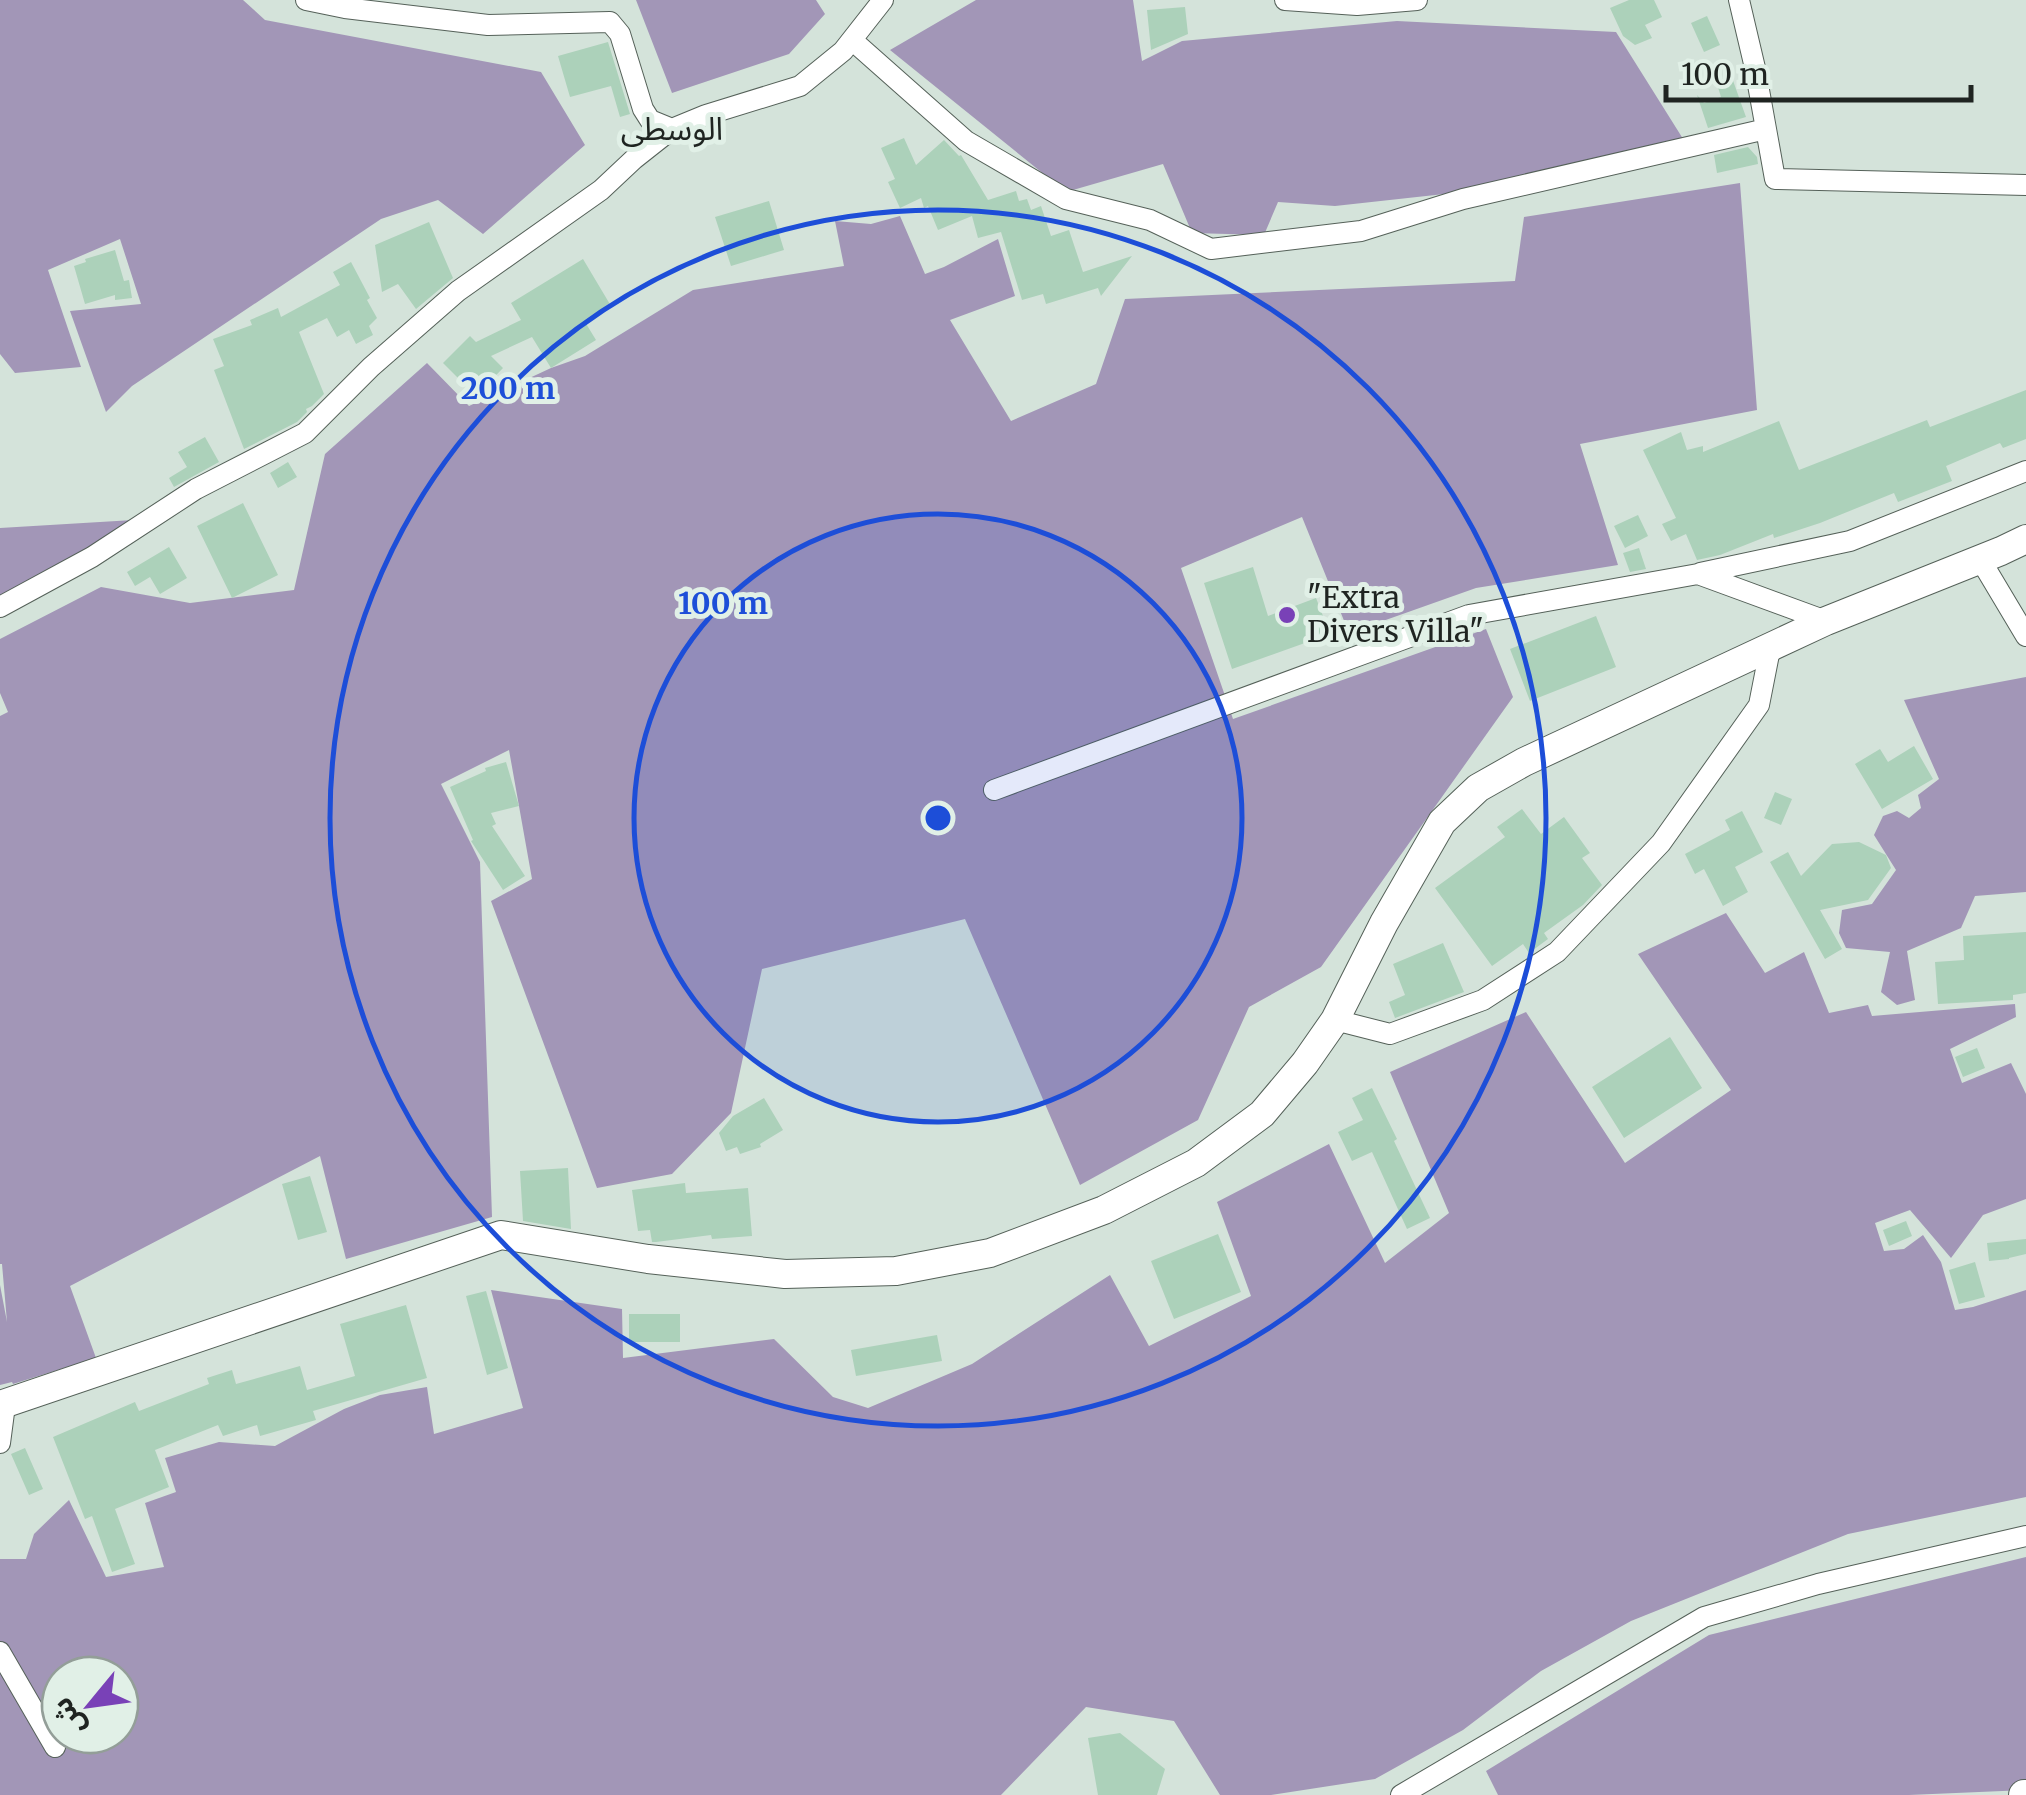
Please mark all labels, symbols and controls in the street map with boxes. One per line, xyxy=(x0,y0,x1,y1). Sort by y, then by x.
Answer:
scale bar xyxy=(1666,40,1971,102)
text: 100 m xyxy=(1681,55,1769,93)
district label: الوسطى xyxy=(621,109,723,149)
text: 200 m xyxy=(461,369,555,407)
place label: "Extra Divers Villa" xyxy=(1307,578,1484,650)
text: 100 m xyxy=(678,584,768,622)
marker: "Extra Divers Villa" xyxy=(1276,604,1298,626)
centre of rings xyxy=(920,800,956,836)
north arrow xyxy=(40,1655,140,1755)
text: ش xyxy=(43,1692,93,1743)

